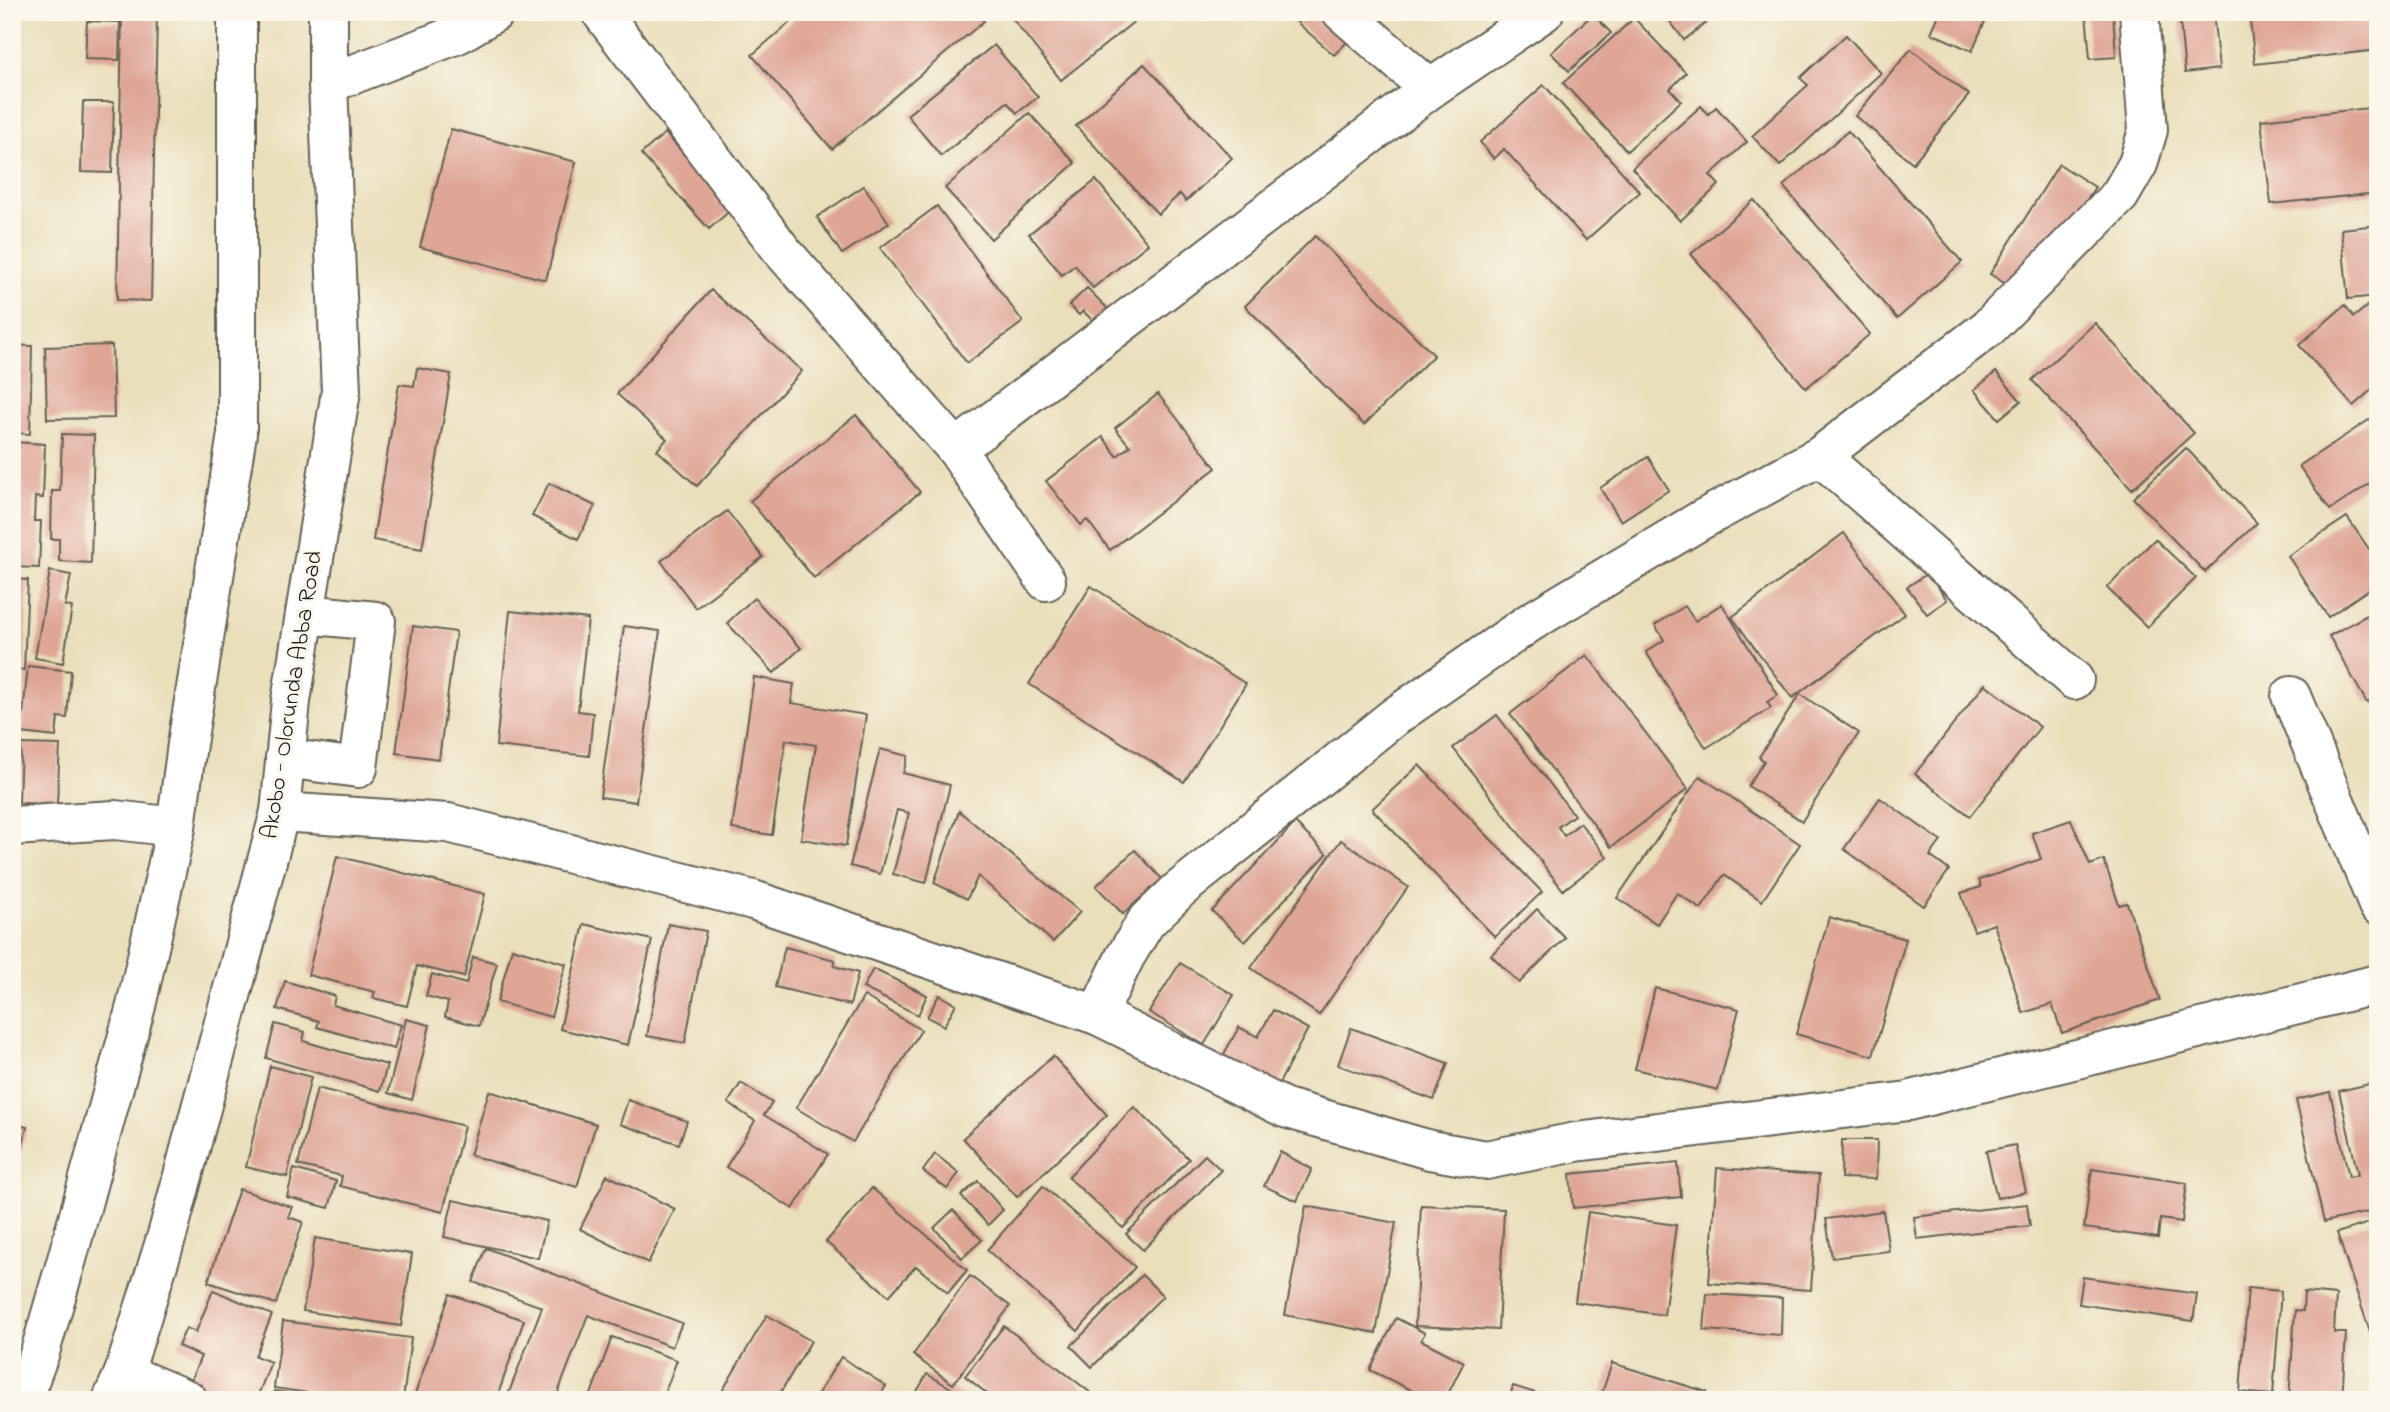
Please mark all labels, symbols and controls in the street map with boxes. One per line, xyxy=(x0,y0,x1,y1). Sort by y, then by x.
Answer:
street label: Akobo - Olorunda Abba Road xyxy=(253,548,333,842)

